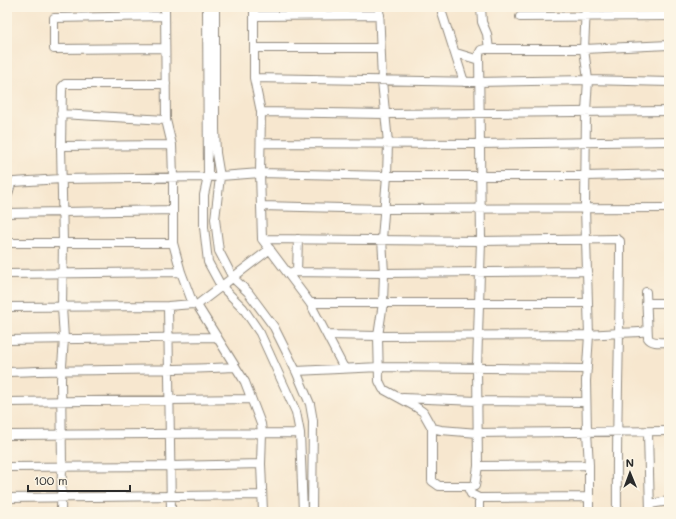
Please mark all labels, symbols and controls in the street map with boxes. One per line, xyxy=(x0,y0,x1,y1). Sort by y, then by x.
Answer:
north arrow xyxy=(610,453,650,493)
text: N xyxy=(626,455,634,470)
scale bar xyxy=(28,467,130,493)
text: 100 m xyxy=(34,472,68,488)

